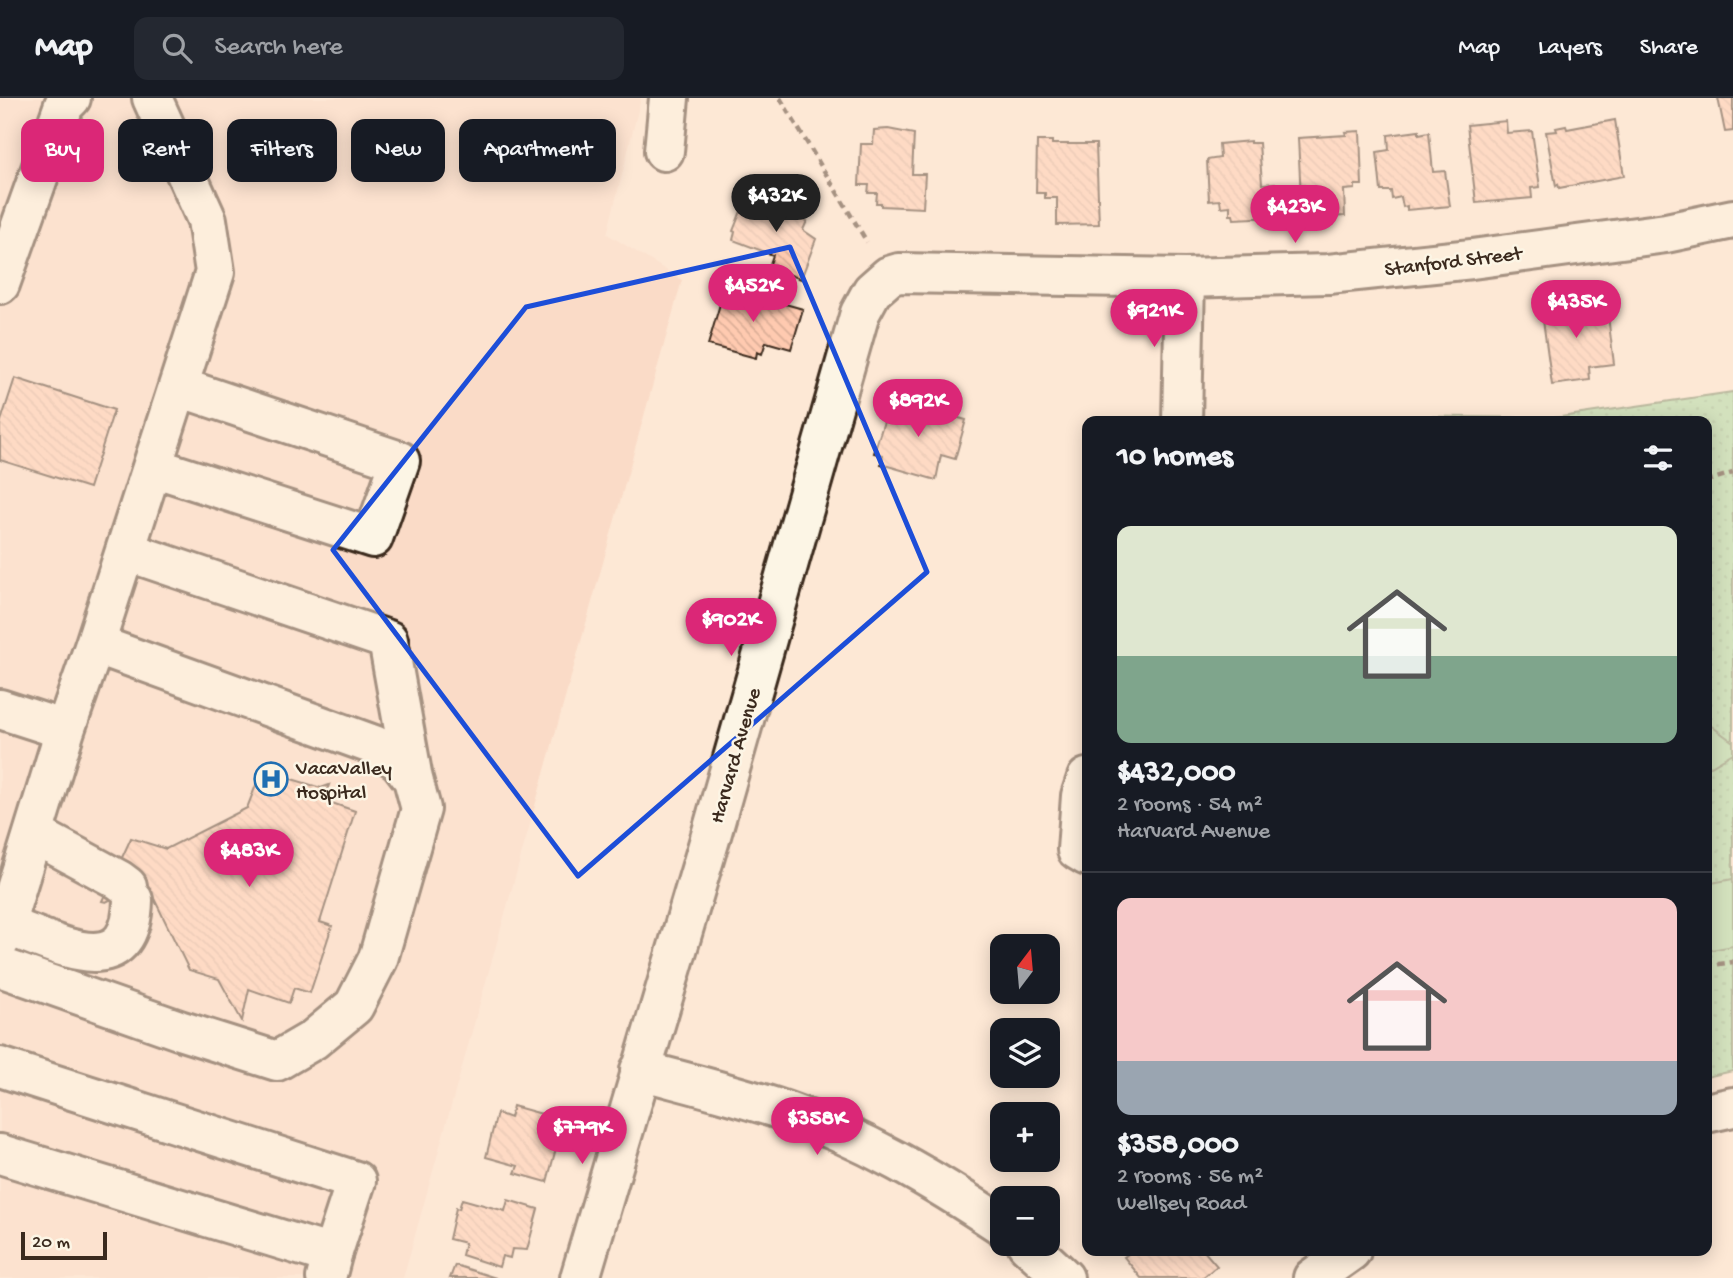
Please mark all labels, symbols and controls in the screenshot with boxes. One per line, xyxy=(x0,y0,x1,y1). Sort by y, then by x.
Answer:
search box xyxy=(134,17,624,80)
text: Map xyxy=(35,29,92,67)
icon: search xyxy=(158,29,196,67)
text: Search here xyxy=(214,33,343,64)
text: Map xyxy=(1458,34,1500,63)
text: Layers xyxy=(1538,34,1602,63)
text: Share xyxy=(1640,34,1698,63)
chip: Buy xyxy=(21,119,104,182)
chip: Rent xyxy=(118,119,213,182)
chip: Filters xyxy=(227,119,337,182)
chip: New xyxy=(351,119,445,182)
chip: Apartment xyxy=(459,119,616,182)
pin: $432K xyxy=(727,174,825,234)
text: $432K xyxy=(747,183,805,210)
pin: $423K xyxy=(1246,186,1344,245)
text: $423K xyxy=(1266,194,1324,221)
street label: Stanford Street xyxy=(1383,242,1526,284)
pin: $452K xyxy=(704,264,802,324)
text: $452K xyxy=(724,273,782,300)
pin: $435K xyxy=(1527,280,1625,340)
pin: $921K xyxy=(1105,289,1203,349)
text: $435K xyxy=(1547,289,1605,316)
text: $921K xyxy=(1126,298,1182,325)
pin: $892K xyxy=(869,380,967,439)
text: $892K xyxy=(889,388,947,415)
icon: filters xyxy=(1639,439,1677,477)
text: 10 homes xyxy=(1117,441,1233,476)
icon: home xyxy=(1334,571,1460,697)
pin: $902K xyxy=(682,598,780,658)
text: $902K xyxy=(702,607,760,634)
street label: Harvard Avenue xyxy=(706,684,769,827)
text: $432,000 xyxy=(1117,757,1235,792)
place label: VacaValley Hospital xyxy=(295,758,392,807)
hospital icon: VacaValley Hospital xyxy=(252,760,290,798)
text: 2 rooms · 54 m² xyxy=(1117,792,1263,819)
text: Harvard Avenue xyxy=(1117,819,1270,846)
pin: $483K xyxy=(200,830,298,889)
text: $483K xyxy=(220,838,278,865)
north arrow xyxy=(990,934,1060,1004)
map controls xyxy=(990,934,1060,1256)
icon: home xyxy=(1334,943,1460,1069)
button: layers xyxy=(990,1018,1060,1088)
pin: $358K xyxy=(768,1098,866,1157)
button: + xyxy=(990,1102,1060,1172)
text: $358K xyxy=(787,1106,847,1133)
pin: $779K xyxy=(533,1107,631,1166)
text: $779K xyxy=(553,1115,611,1142)
text: $358,000 xyxy=(1117,1129,1239,1164)
text: 2 rooms · 56 m² xyxy=(1117,1164,1263,1191)
button: − xyxy=(990,1186,1060,1256)
text: Wellsey Road xyxy=(1117,1191,1246,1218)
scale bar xyxy=(21,1229,107,1261)
text: 20 m xyxy=(32,1232,70,1255)

